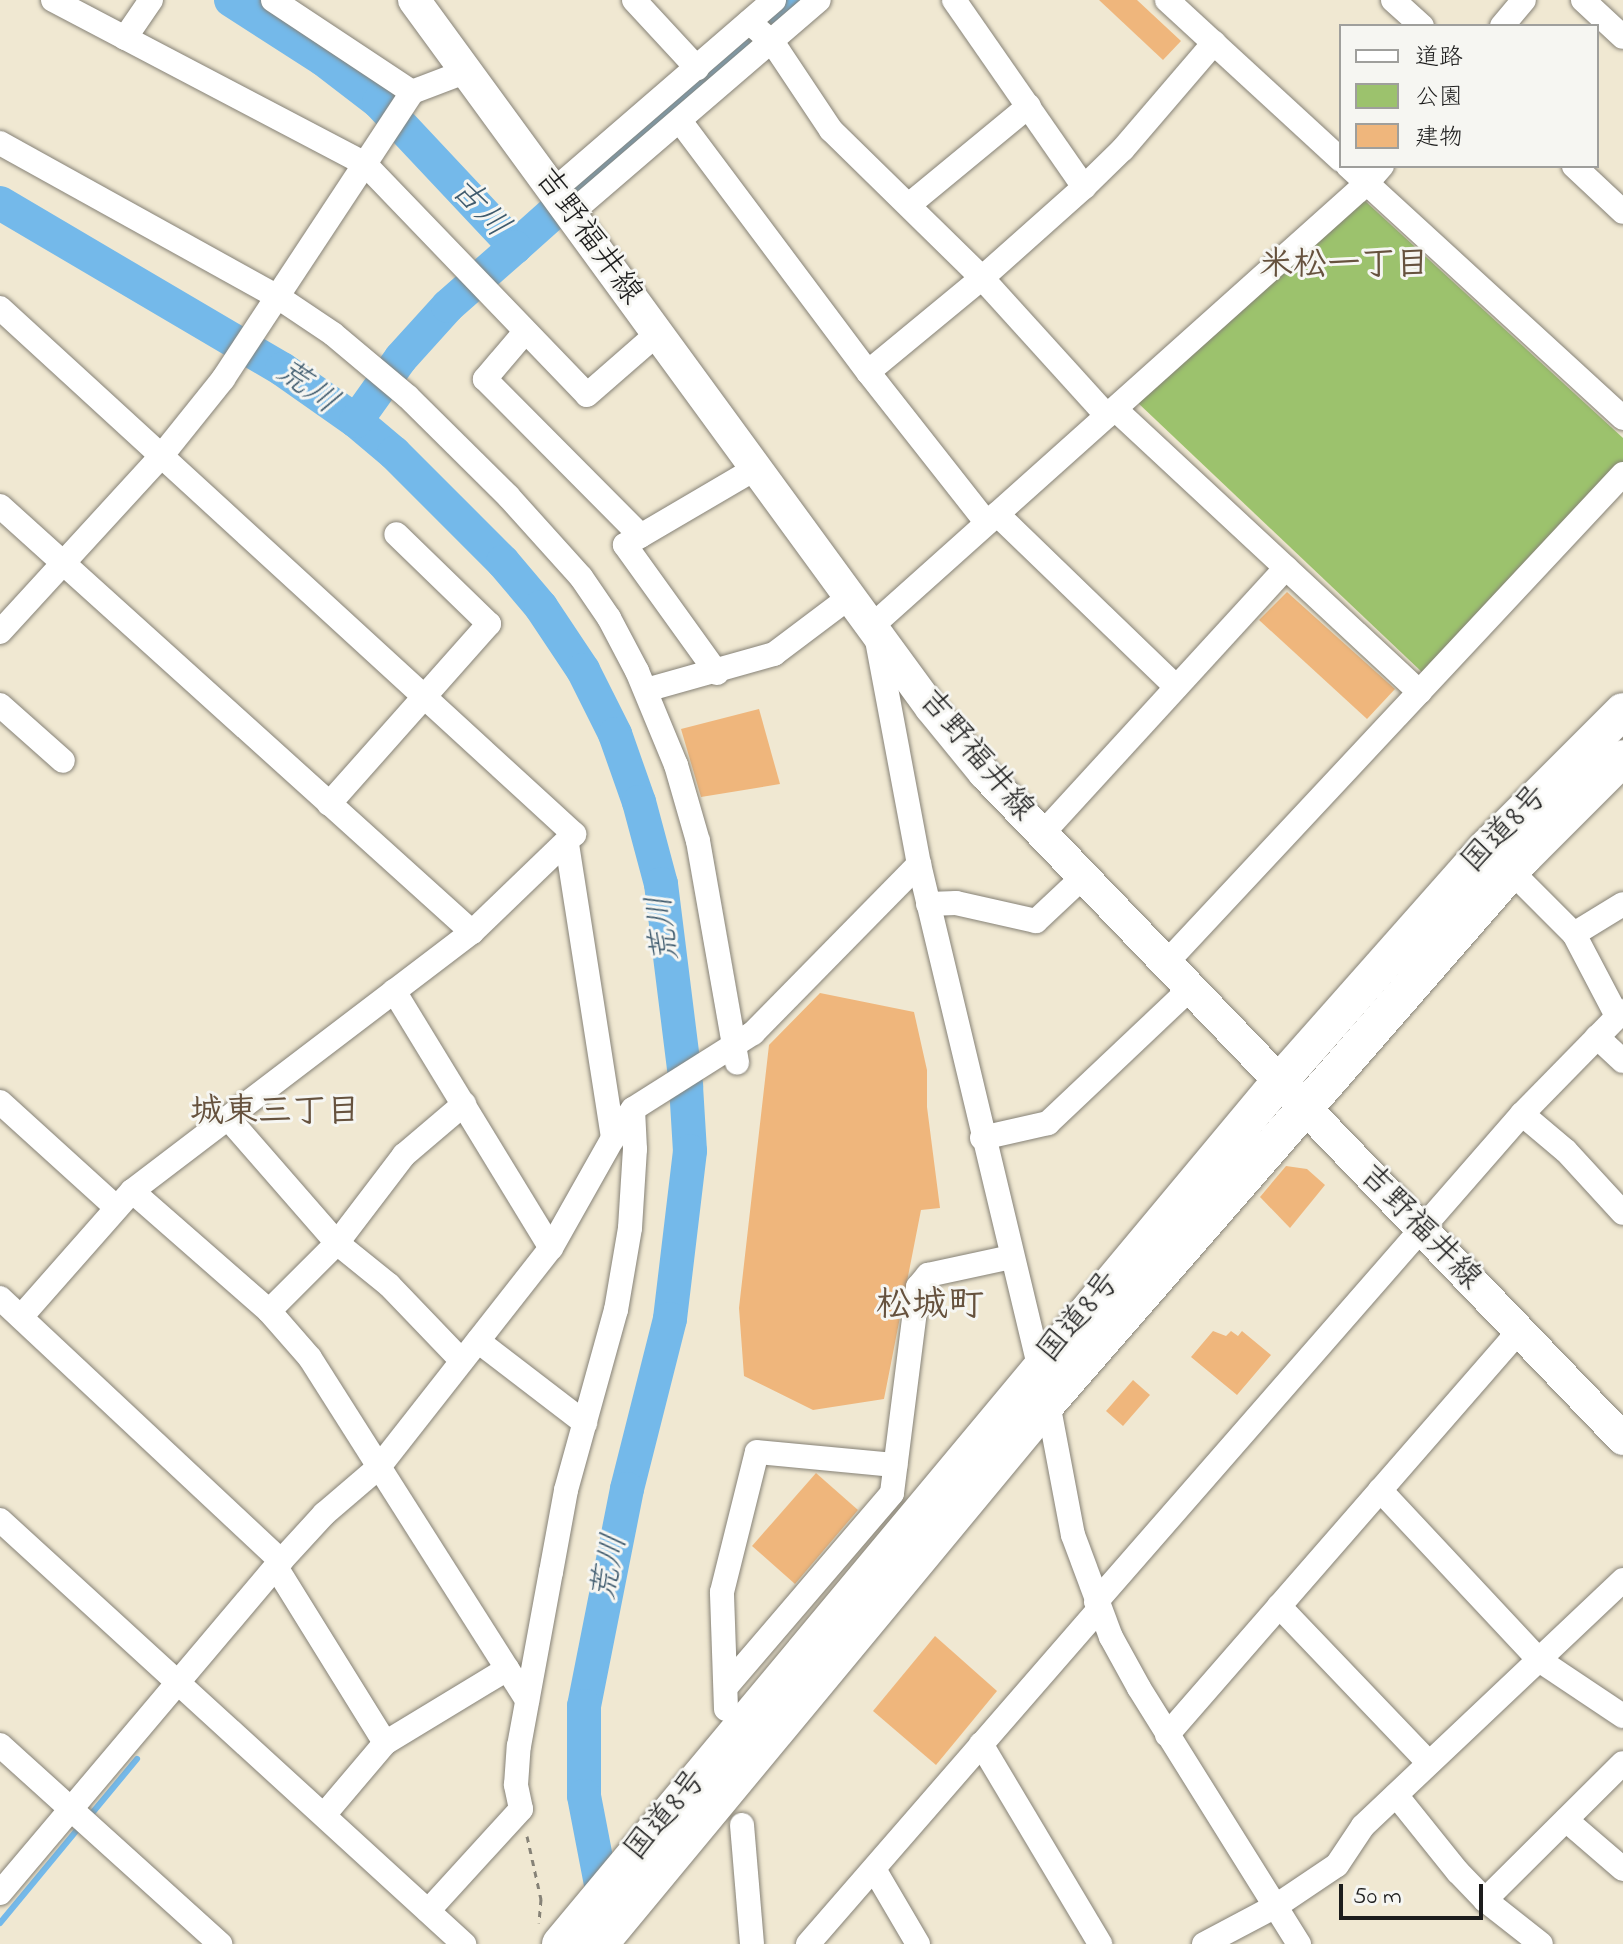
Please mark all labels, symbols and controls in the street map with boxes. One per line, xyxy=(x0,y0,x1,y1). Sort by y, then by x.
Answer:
legend xyxy=(1339,24,1599,168)
text: 道路 xyxy=(1415,41,1463,76)
text: 公園 xyxy=(1415,81,1463,116)
text: 建物 xyxy=(1415,121,1463,156)
street label: 吉野福井線 xyxy=(524,161,650,313)
water label: 古川 xyxy=(441,170,517,248)
district label: 米松一丁目 xyxy=(1259,247,1429,287)
water label: 荒川 xyxy=(267,352,345,424)
street label: 吉野福井線 xyxy=(909,682,1041,830)
street label: 国道8号 xyxy=(1455,778,1557,882)
water label: 荒川 xyxy=(641,893,689,965)
district label: 城東三丁目 xyxy=(190,1094,360,1134)
street label: 吉野福井線 xyxy=(1350,1157,1488,1299)
street label: 国道8号 xyxy=(1031,1264,1129,1372)
district label: 松城町 xyxy=(876,1285,984,1329)
water label: 荒川 xyxy=(584,1531,638,1605)
street label: 国道8号 xyxy=(618,1762,716,1870)
scale bar xyxy=(1343,1868,1487,1918)
text: 50 m xyxy=(1353,1880,1402,1915)

